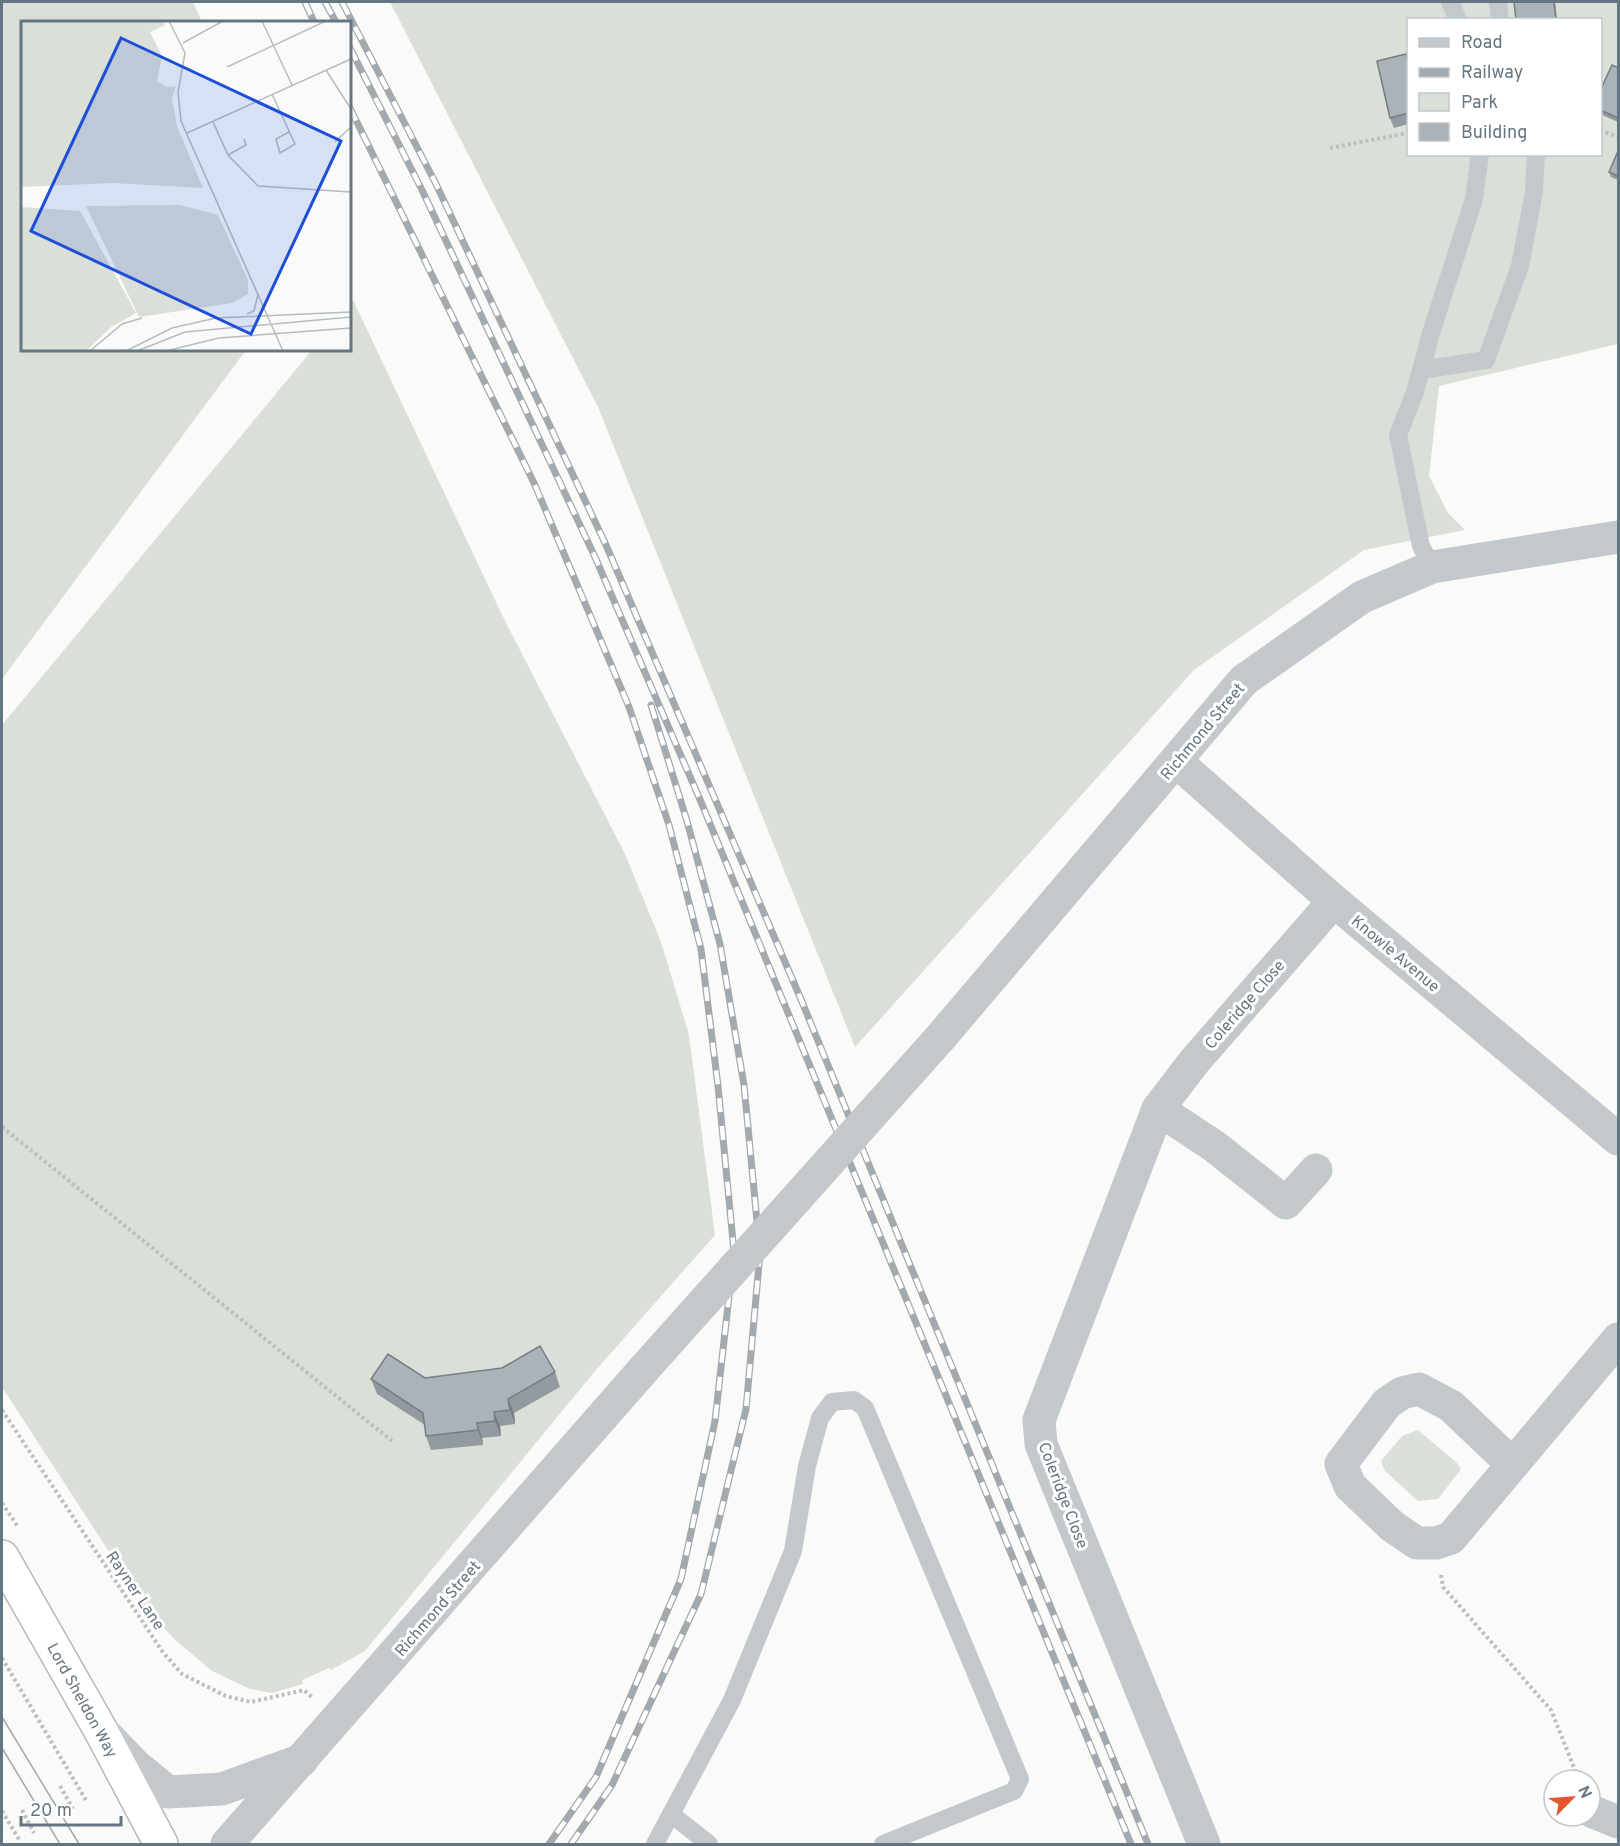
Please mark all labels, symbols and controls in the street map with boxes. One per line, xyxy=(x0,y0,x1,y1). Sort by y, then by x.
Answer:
legend xyxy=(1407,18,1602,156)
inset map xyxy=(21,21,351,351)
text: Road xyxy=(1461,32,1503,55)
text: Railway xyxy=(1461,62,1523,85)
text: Park xyxy=(1461,92,1498,115)
text: Building xyxy=(1461,122,1527,145)
street label: Richmond Street xyxy=(1157,680,1250,785)
street label: Knowle Avenue xyxy=(1346,912,1443,997)
street label: Coleridge Close xyxy=(1201,956,1290,1054)
street label: Coleridge Close xyxy=(1033,1440,1092,1552)
street label: Rayner Lane xyxy=(101,1548,168,1634)
street label: Richmond Street xyxy=(391,1557,486,1661)
street label: Lord Sheldon Way xyxy=(41,1640,121,1762)
north arrow xyxy=(1542,1768,1602,1828)
text: N xyxy=(1572,1783,1595,1802)
scale bar xyxy=(21,1789,122,1827)
text: 20 m xyxy=(30,1800,72,1823)

